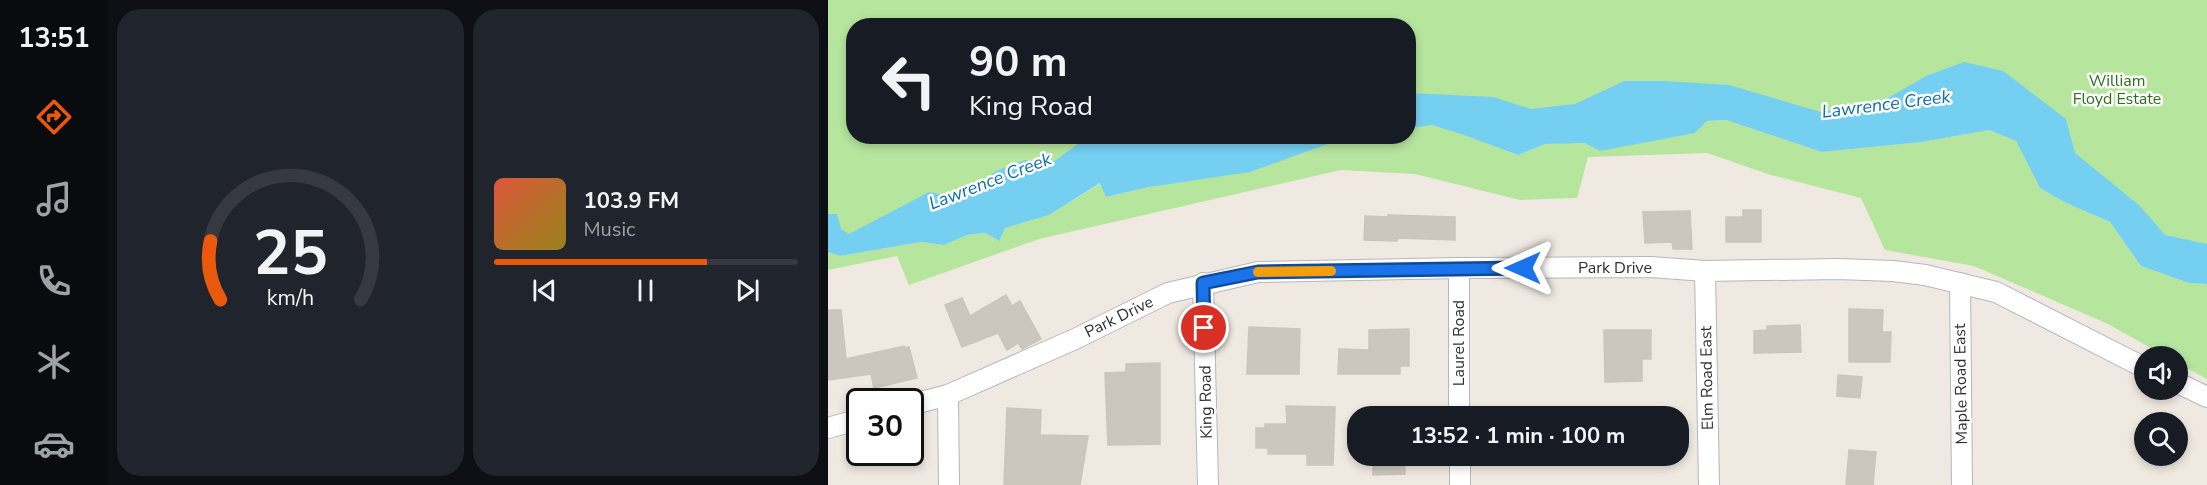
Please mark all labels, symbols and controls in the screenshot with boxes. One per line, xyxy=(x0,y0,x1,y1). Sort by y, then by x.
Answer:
text: 13:51 xyxy=(18,20,90,57)
text: 90 m xyxy=(969,34,1068,91)
icon: left xyxy=(870,42,948,120)
park label: William Floyd Estate xyxy=(2073,70,2161,110)
water label: Lawrence Creek xyxy=(1820,84,1953,124)
text: King Road xyxy=(969,88,1093,125)
icon: directions xyxy=(33,96,75,138)
water label: Lawrence Creek xyxy=(925,146,1056,215)
icon: music xyxy=(33,178,75,220)
text: 103.9 FM xyxy=(584,186,679,216)
text: 25 xyxy=(253,211,328,296)
text: Music xyxy=(584,216,635,243)
position arrow xyxy=(1491,236,1555,300)
street label: Park Drive xyxy=(1578,257,1652,279)
icon: phone xyxy=(33,260,75,302)
icon: previous xyxy=(528,274,561,307)
icon: pause xyxy=(629,274,662,307)
icon: next xyxy=(731,274,764,307)
text: km/h xyxy=(267,283,314,313)
street label: Park Drive xyxy=(1081,291,1157,343)
street label: Laurel Road xyxy=(1448,300,1470,386)
pin xyxy=(1178,302,1229,353)
icon: arrive xyxy=(1187,311,1220,344)
street label: Maple Road East xyxy=(1949,323,1973,445)
street label: Elm Road East xyxy=(1695,325,1719,430)
icon: climate xyxy=(33,341,75,383)
map controls xyxy=(2134,346,2188,466)
button: sound xyxy=(2134,346,2188,400)
street label: King Road xyxy=(1194,365,1218,439)
speed limit sign: 30 xyxy=(846,388,924,466)
button: search xyxy=(2134,412,2188,466)
text: 13:52 · 1 min · 100 m xyxy=(1411,421,1625,451)
icon: car xyxy=(33,423,75,465)

